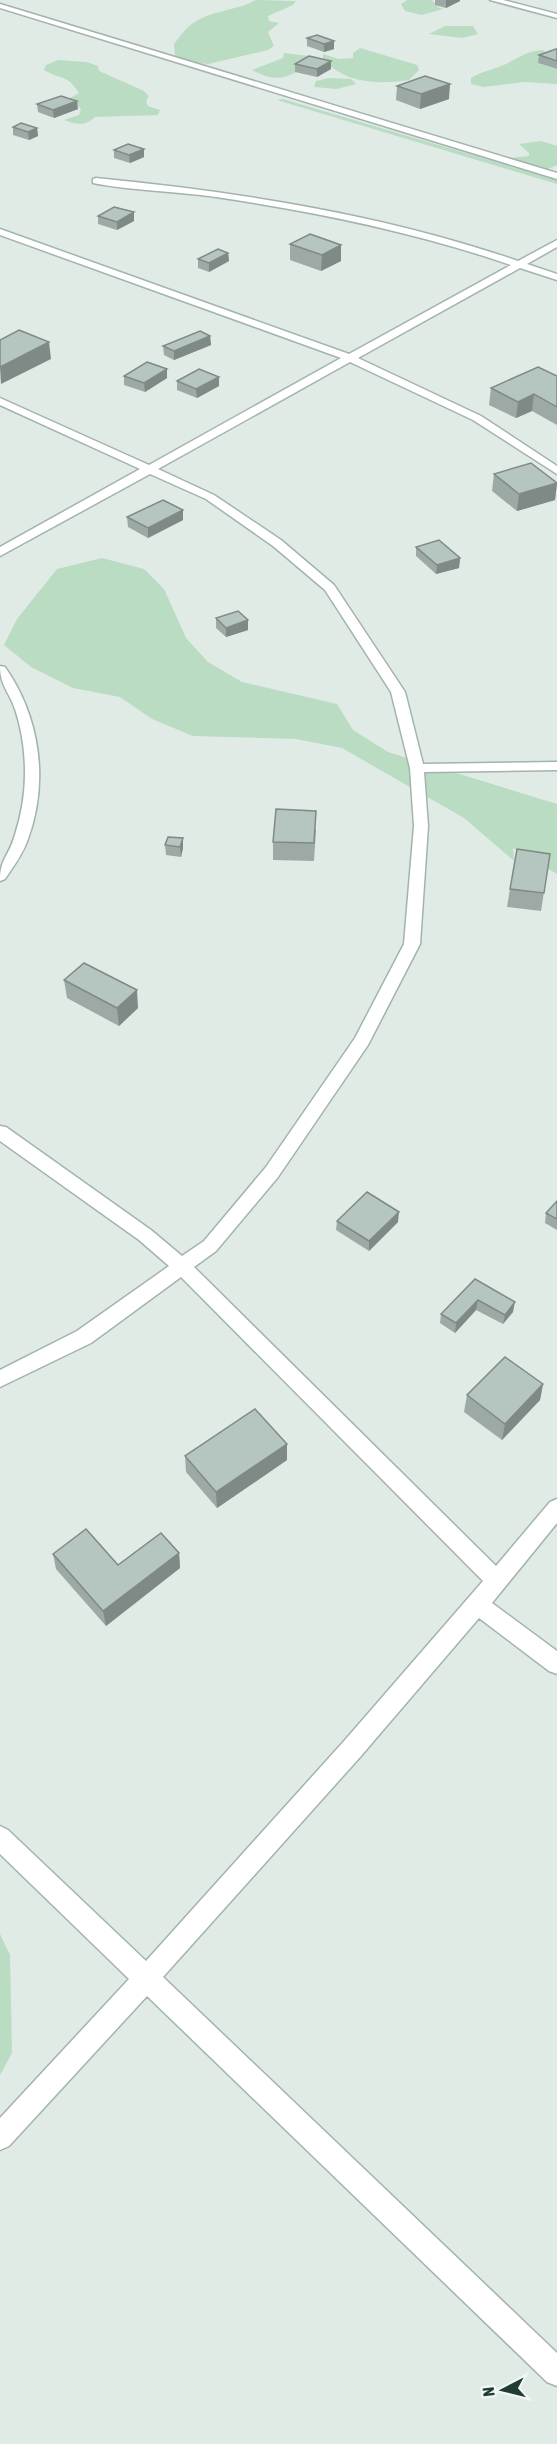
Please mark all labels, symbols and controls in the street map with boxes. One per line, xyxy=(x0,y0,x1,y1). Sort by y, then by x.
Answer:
north arrow xyxy=(473,2360,533,2420)
text: N xyxy=(479,2386,498,2398)

